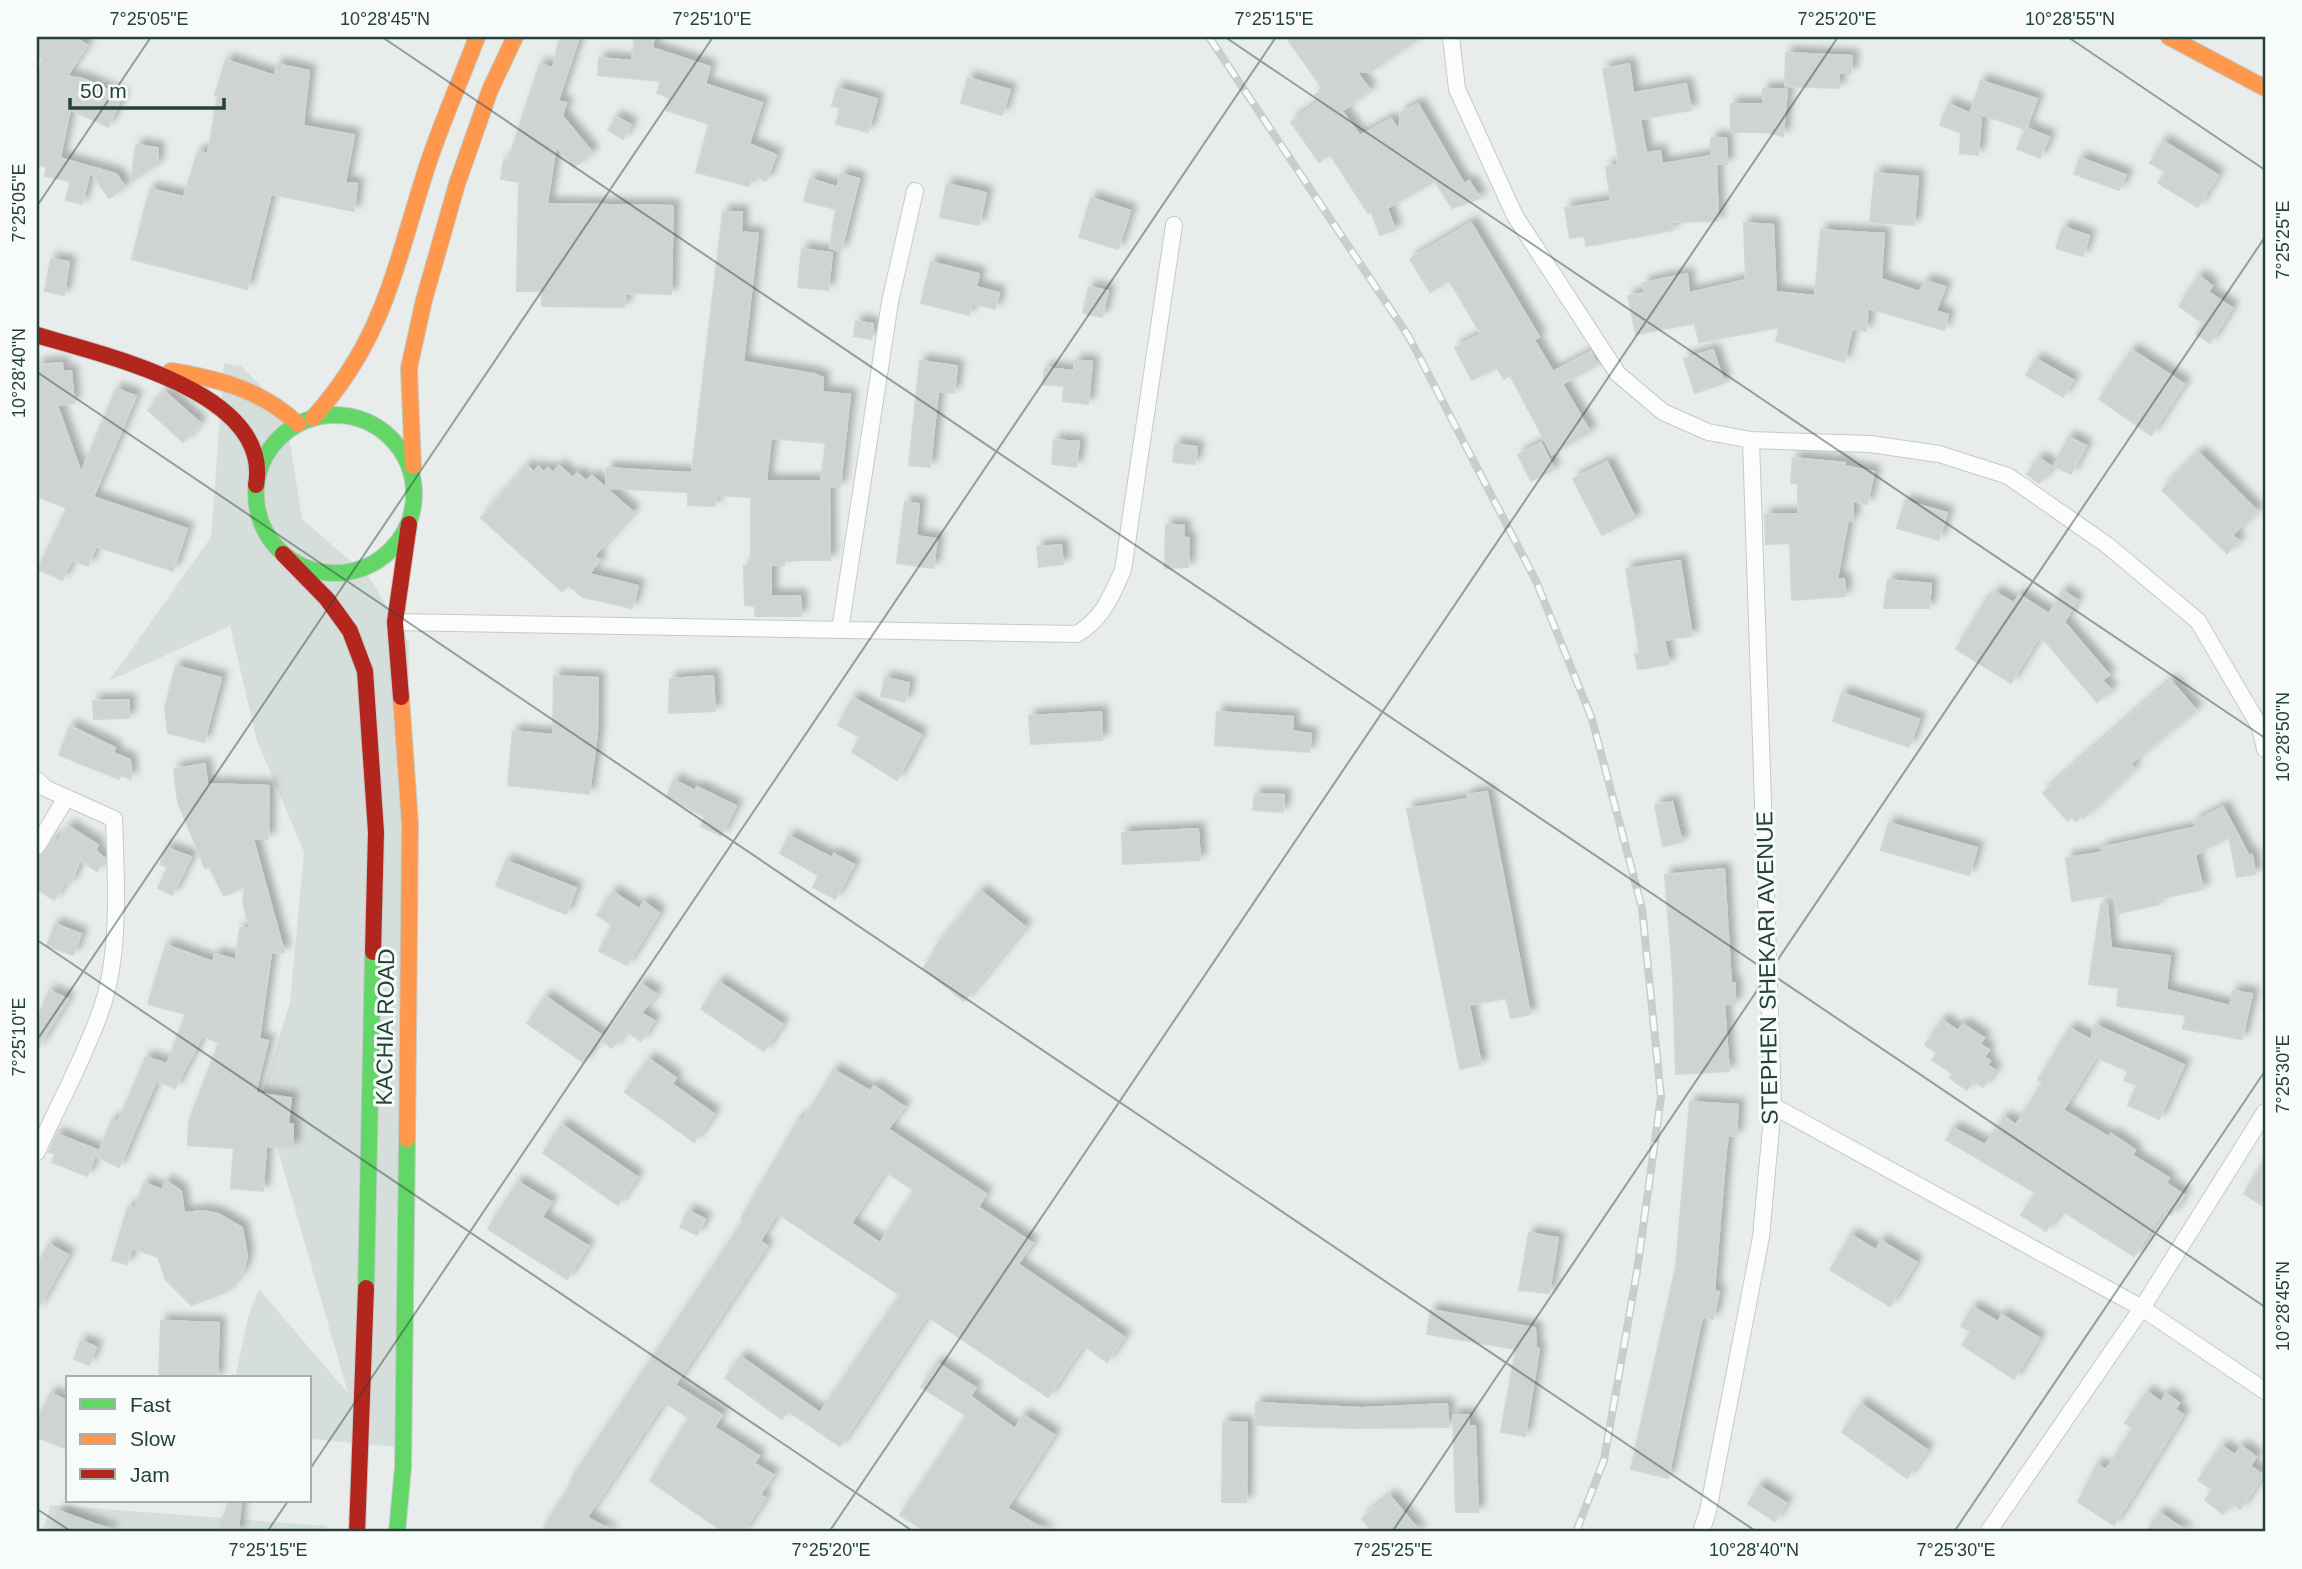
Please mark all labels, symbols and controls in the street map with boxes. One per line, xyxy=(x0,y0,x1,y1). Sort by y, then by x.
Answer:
text: 7°25'05"E xyxy=(109,9,189,29)
text: 10°28'45"N xyxy=(340,9,430,29)
text: 7°25'10"E xyxy=(672,9,752,29)
text: 7°25'15"E xyxy=(1234,9,1314,29)
text: 7°25'20"E xyxy=(1797,9,1877,29)
text: 10°28'55"N xyxy=(2025,9,2115,29)
scale bar xyxy=(70,66,224,110)
text: 50 m xyxy=(80,79,127,102)
text: 7°25'05"E xyxy=(9,163,29,243)
text: 7°25'25"E xyxy=(2273,200,2293,280)
text: 10°28'40"N xyxy=(9,328,29,418)
text: 10°28'50"N xyxy=(2273,692,2293,782)
street label: STEPHEN SHEKARI AVENUE xyxy=(1751,811,1783,1125)
street label: KACHIA ROAD xyxy=(371,948,399,1106)
text: 7°25'10"E xyxy=(9,997,29,1077)
text: 7°25'30"E xyxy=(2273,1034,2293,1114)
text: 10°28'45"N xyxy=(2273,1261,2293,1351)
legend xyxy=(66,1376,312,1502)
text: Fast xyxy=(130,1393,171,1416)
text: Slow xyxy=(130,1427,176,1450)
text: Jam xyxy=(130,1463,170,1486)
text: 7°25'15"E xyxy=(228,1540,308,1560)
text: 7°25'20"E xyxy=(791,1540,871,1560)
text: 7°25'25"E xyxy=(1353,1540,1433,1560)
text: 10°28'40"N xyxy=(1709,1540,1799,1560)
text: 7°25'30"E xyxy=(1916,1540,1996,1560)

